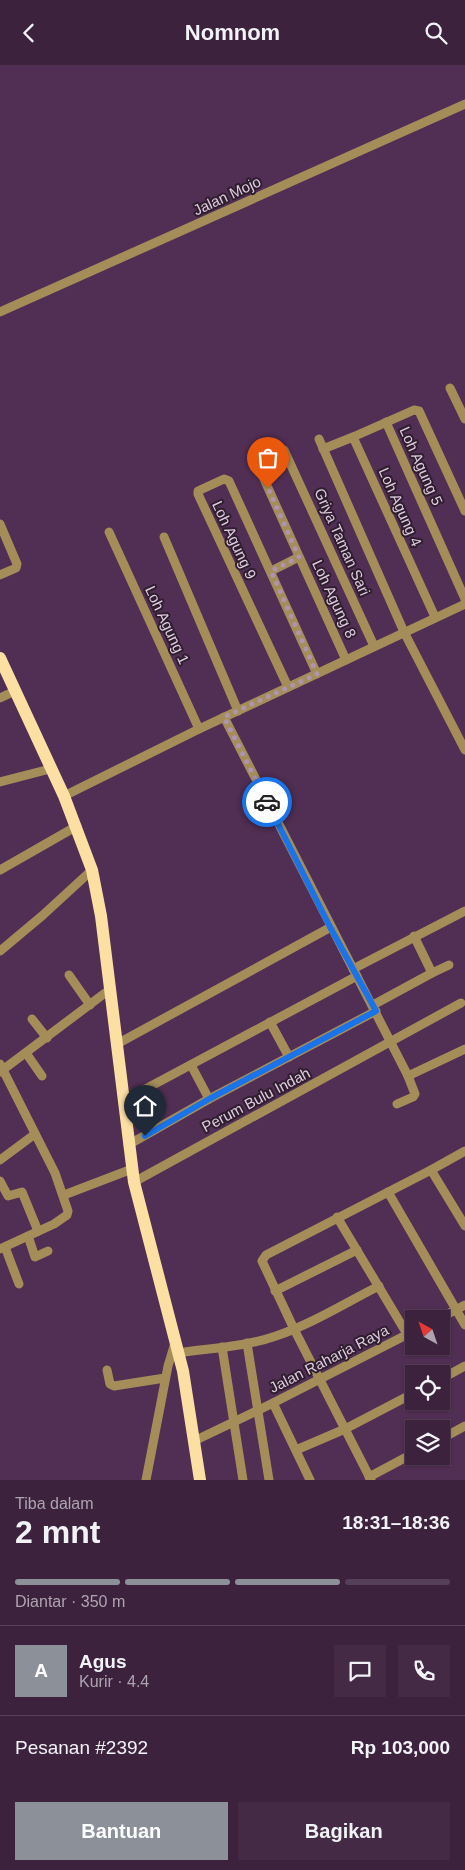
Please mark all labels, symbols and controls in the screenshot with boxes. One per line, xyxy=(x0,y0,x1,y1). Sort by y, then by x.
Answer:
icon: back xyxy=(15,19,43,47)
icon: search xyxy=(422,19,450,47)
text: Nomnom xyxy=(185,20,280,45)
street label: Jalan Mojo xyxy=(190,173,263,219)
street label: Loh Agung 5 xyxy=(397,424,446,508)
pin xyxy=(247,437,289,488)
icon: bag xyxy=(254,444,282,472)
street label: Loh Agung 4 xyxy=(376,465,425,549)
street label: Griya Taman Sari xyxy=(311,486,374,598)
street label: Loh Agung 9 xyxy=(209,498,260,582)
street label: Loh Agung 8 xyxy=(309,557,360,641)
street label: Loh Agung 1 xyxy=(142,583,193,667)
courier xyxy=(242,777,292,827)
icon: car xyxy=(253,788,281,816)
street label: Perum Bulu Indah xyxy=(199,1064,313,1135)
pin xyxy=(124,1085,166,1136)
icon: home xyxy=(131,1092,159,1120)
north arrow xyxy=(405,1310,450,1355)
map controls xyxy=(405,1310,450,1465)
street label: Jalan Raharja Raya xyxy=(266,1321,392,1396)
button: locate xyxy=(405,1365,450,1410)
button: layers xyxy=(405,1420,450,1465)
text: Tiba dalam xyxy=(15,1495,94,1512)
text: 18:31–18:36 xyxy=(342,1512,450,1533)
text: 2 mnt xyxy=(15,1514,100,1550)
text: Diantar · 350 m xyxy=(15,1593,125,1610)
button: chat xyxy=(334,1645,386,1697)
button: phone xyxy=(398,1645,450,1697)
text: Agus xyxy=(79,1651,127,1672)
text: A xyxy=(34,1660,48,1681)
text: Kurir · 4.4 xyxy=(79,1673,149,1690)
text: Pesanan #2392 xyxy=(15,1737,148,1758)
text: Rp 103,000 xyxy=(351,1737,450,1758)
button: Bantuan xyxy=(15,1802,228,1860)
button: Bagikan xyxy=(238,1802,450,1860)

